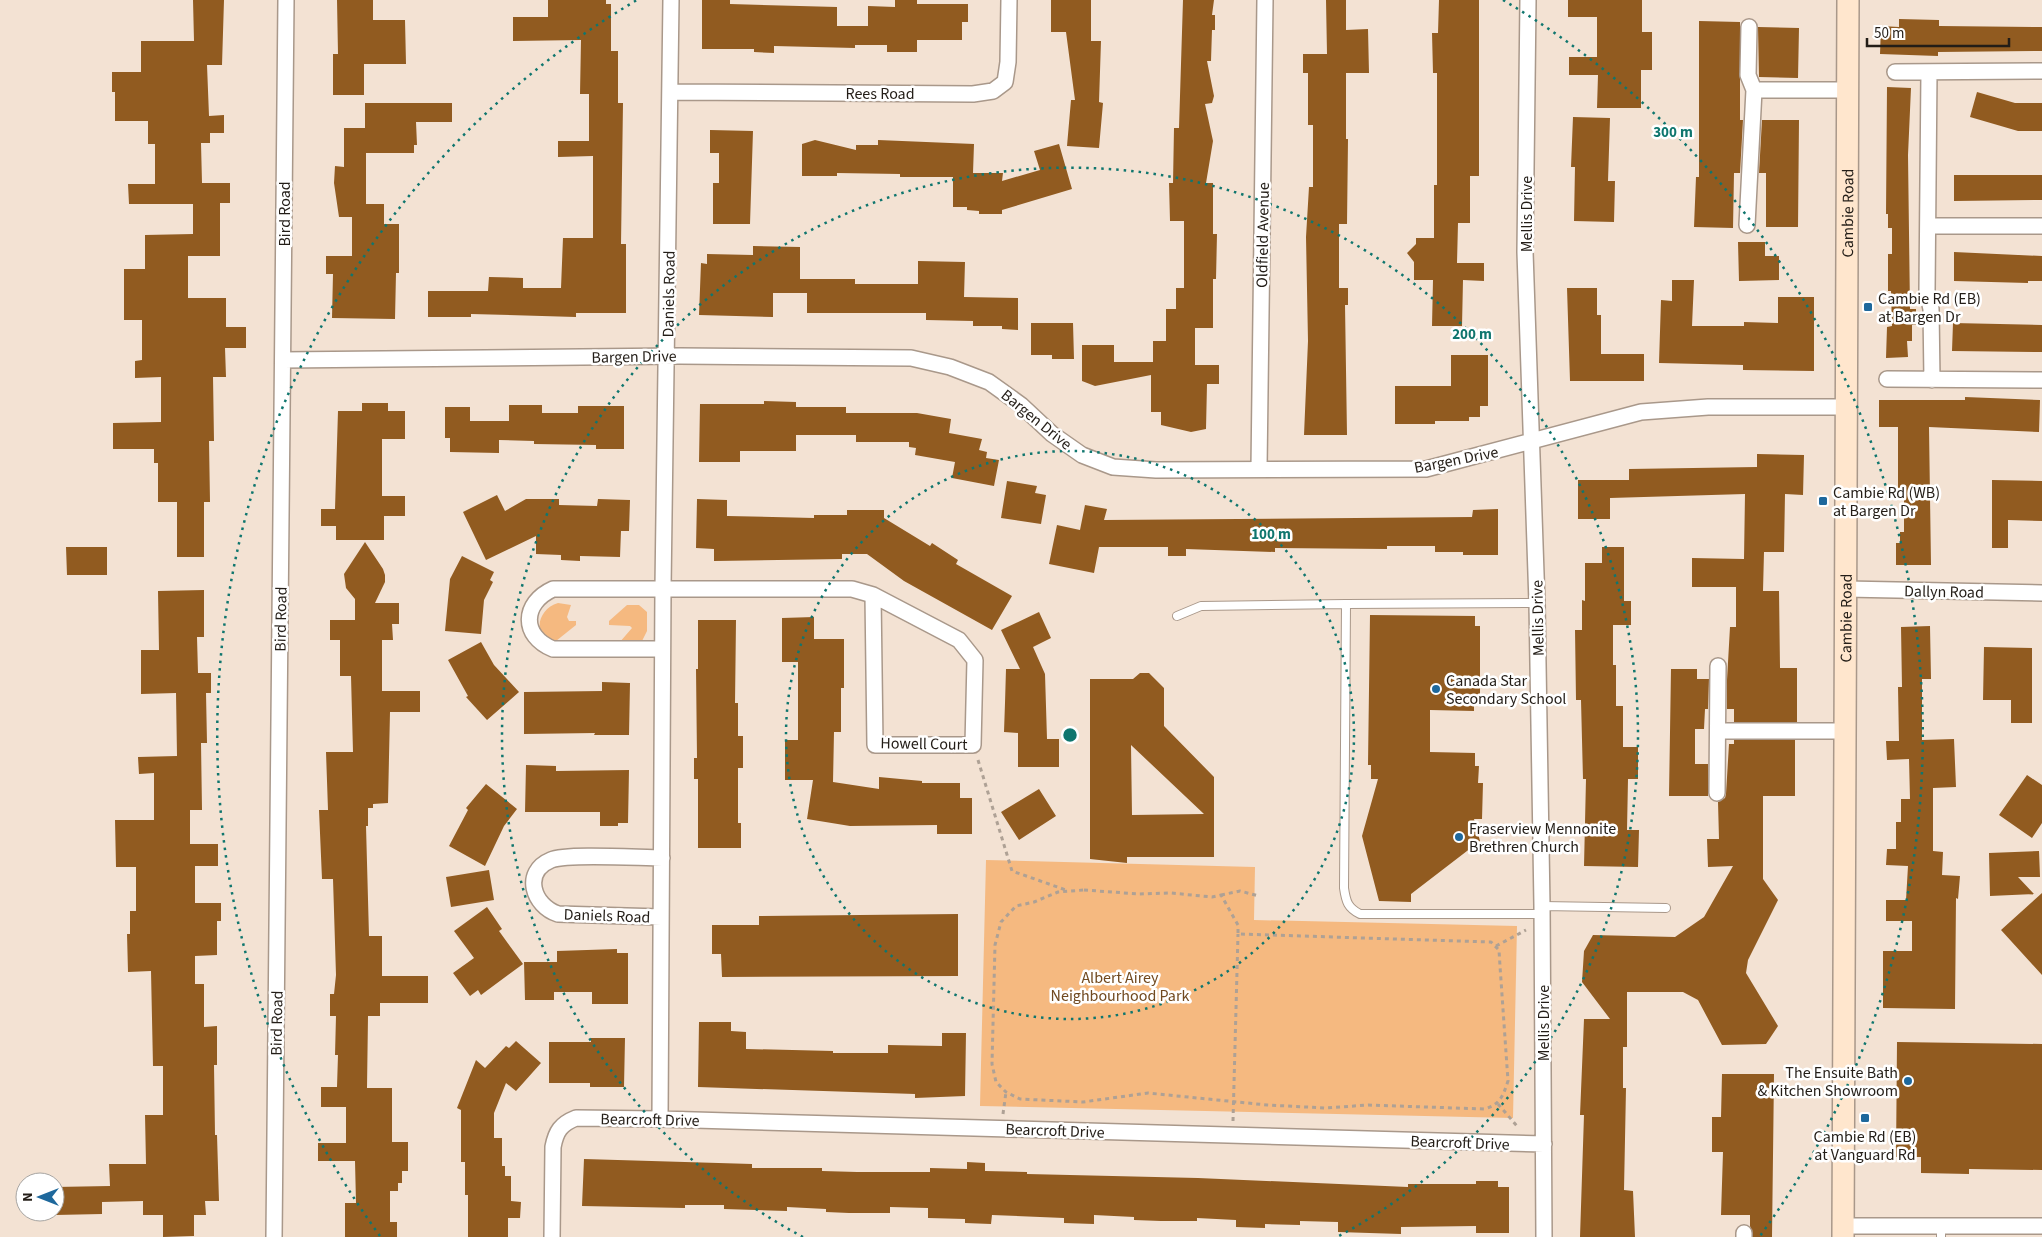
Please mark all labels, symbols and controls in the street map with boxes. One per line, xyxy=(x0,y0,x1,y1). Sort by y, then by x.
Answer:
scale bar xyxy=(1867,15,2010,47)
text: 50 m xyxy=(1874,23,1904,44)
street label: Rees Road xyxy=(845,83,915,105)
text: 300 m xyxy=(1653,122,1693,143)
street label: Cambie Road xyxy=(1837,169,1859,257)
street label: Mellis Drive xyxy=(1516,176,1538,252)
street label: Bird Road xyxy=(274,181,296,247)
street label: Oldfield Avenue xyxy=(1251,182,1275,288)
street label: Daniels Road xyxy=(657,250,681,338)
place label: Cambie Rd (EB) at Bargen Dr xyxy=(1878,288,1981,328)
marker: Cambie Rd (EB) at Bargen Dr xyxy=(1862,301,1874,313)
text: 200 m xyxy=(1452,324,1492,345)
street label: Bargen Drive xyxy=(591,345,677,369)
street label: Bargen Drive xyxy=(996,384,1076,455)
street label: Bargen Drive xyxy=(1412,441,1500,479)
place label: Cambie Rd (WB) at Bargen Dr xyxy=(1833,482,1940,522)
marker: Cambie Rd (WB) at Bargen Dr xyxy=(1817,495,1829,507)
text: 100 m xyxy=(1251,524,1291,545)
street label: Cambie Road xyxy=(1835,574,1858,662)
street label: Mellis Drive xyxy=(1526,580,1550,656)
street label: Dallyn Road xyxy=(1904,580,1984,604)
street label: Bird Road xyxy=(269,586,293,652)
place label: Canada Star Secondary School xyxy=(1446,670,1566,710)
marker: Canada Star Secondary School xyxy=(1430,683,1442,695)
centre of rings xyxy=(1061,726,1079,744)
street label: Howell Court xyxy=(880,732,968,756)
place label: Fraserview Mennonite Brethren Church xyxy=(1469,818,1616,858)
marker: Fraserview Mennonite Brethren Church xyxy=(1453,831,1465,843)
street label: Daniels Road xyxy=(563,903,651,929)
park label: Albert Airey Neighbourhood Park xyxy=(1051,967,1189,1007)
street label: Mellis Drive xyxy=(1533,985,1555,1061)
street label: Bird Road xyxy=(265,990,289,1056)
place label: The Ensuite Bath & Kitchen Showroom xyxy=(1757,1062,1898,1102)
marker: The Ensuite Bath & Kitchen Showroom xyxy=(1902,1075,1914,1087)
street label: Bearcroft Drive xyxy=(600,1108,700,1132)
marker: Cambie Rd (EB) at Vanguard Rd xyxy=(1859,1112,1871,1124)
street label: Bearcroft Drive xyxy=(1005,1118,1105,1144)
place label: Cambie Rd (EB) at Vanguard Rd xyxy=(1814,1126,1916,1166)
street label: Bearcroft Drive xyxy=(1410,1130,1510,1156)
north arrow xyxy=(15,1172,65,1222)
text: N xyxy=(18,1192,38,1202)

